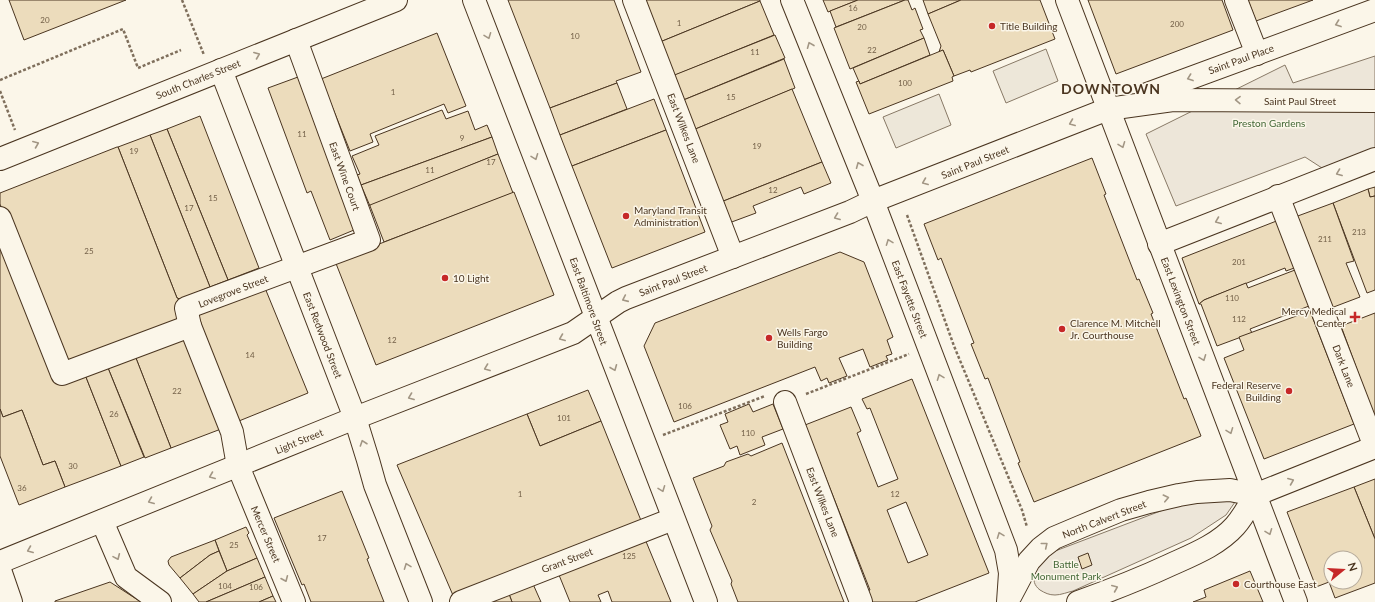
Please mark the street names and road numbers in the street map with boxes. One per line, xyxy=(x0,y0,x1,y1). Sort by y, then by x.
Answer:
street label: Saint Paul Place xyxy=(1207,42,1275,76)
street label: South Charles Street xyxy=(154,56,242,101)
street label: East Wilkes Lane xyxy=(665,91,703,165)
street label: Saint Paul Street xyxy=(1264,95,1336,107)
street label: East Wine Court xyxy=(327,140,363,212)
street label: Saint Paul Street xyxy=(939,143,1011,181)
street label: East Baltimore Street xyxy=(568,255,611,347)
street label: East Lexington Street xyxy=(1159,255,1203,347)
street label: East Fayette Street xyxy=(890,258,930,340)
street label: Saint Paul Street xyxy=(637,261,709,299)
street label: Lovegrove Street xyxy=(196,272,270,310)
street label: East Redwood Street xyxy=(301,290,345,380)
street label: Dark Lane xyxy=(1330,343,1358,389)
street label: Light Street xyxy=(273,426,325,456)
street label: East Wilkes Lane xyxy=(804,465,842,539)
street label: North Calvert Street xyxy=(1060,497,1148,541)
street label: Mercer Street xyxy=(249,504,283,564)
street label: Grant Street xyxy=(540,545,595,575)

